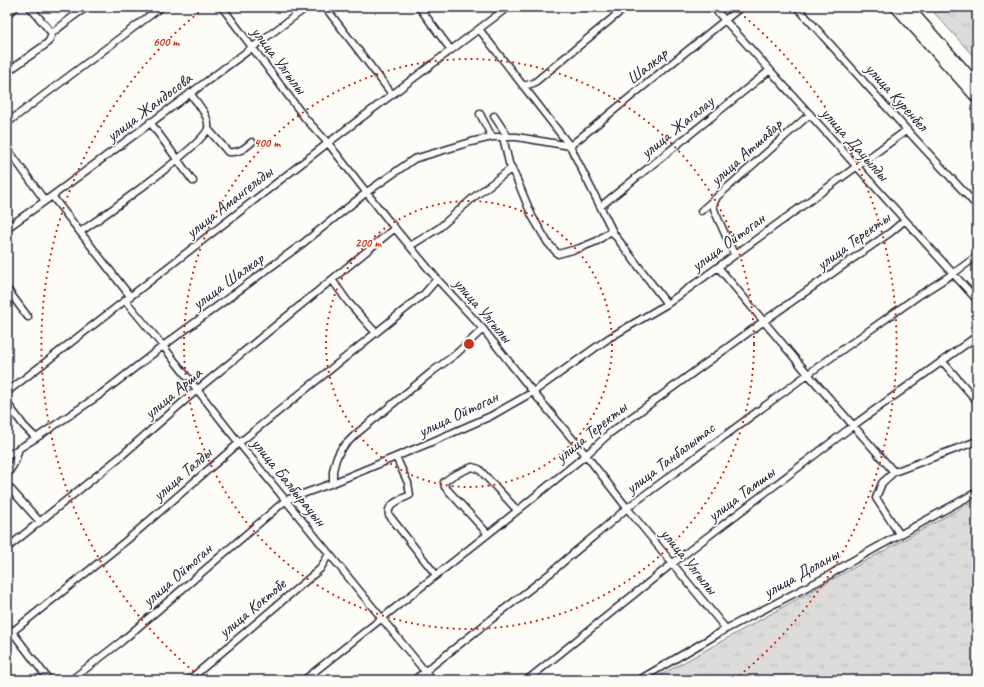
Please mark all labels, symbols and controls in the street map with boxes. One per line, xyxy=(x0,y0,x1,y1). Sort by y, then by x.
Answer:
street label: улица Улгылы xyxy=(246,21,312,99)
text: 600 m xyxy=(153,34,180,50)
street label: Шалкар xyxy=(622,42,673,89)
street label: улица Куренбел xyxy=(860,58,934,137)
street label: улица Жандосова xyxy=(101,67,197,147)
street label: улица Жагалау xyxy=(635,90,719,164)
street label: улица Дауылды xyxy=(816,102,895,187)
street label: улица Атшабар xyxy=(705,113,788,191)
text: 400 m xyxy=(254,135,281,151)
street label: улица Амангельды xyxy=(181,160,278,243)
street label: улица Теректы xyxy=(811,206,896,275)
street label: улица Ойтоган xyxy=(686,207,771,276)
text: 200 m xyxy=(355,235,382,251)
street label: улица Шалкар xyxy=(187,247,269,315)
street label: улица Улгылы xyxy=(449,273,518,348)
centre of rings xyxy=(462,337,476,351)
street label: улица Арша xyxy=(139,362,207,424)
street label: улица Ойтоган xyxy=(414,386,503,442)
street label: улица Теректы xyxy=(550,396,633,468)
street label: улица Танбалытас xyxy=(620,417,720,499)
street label: улица Балбырауын xyxy=(246,433,332,531)
street label: улица Талды xyxy=(147,441,217,506)
street label: улица Тамшы xyxy=(703,461,780,527)
street label: улица Улгылы xyxy=(655,523,723,600)
street label: улица Ойтоган xyxy=(137,538,218,612)
street label: улица Доланы xyxy=(759,543,844,603)
street label: улица Коктобе xyxy=(213,573,291,643)

